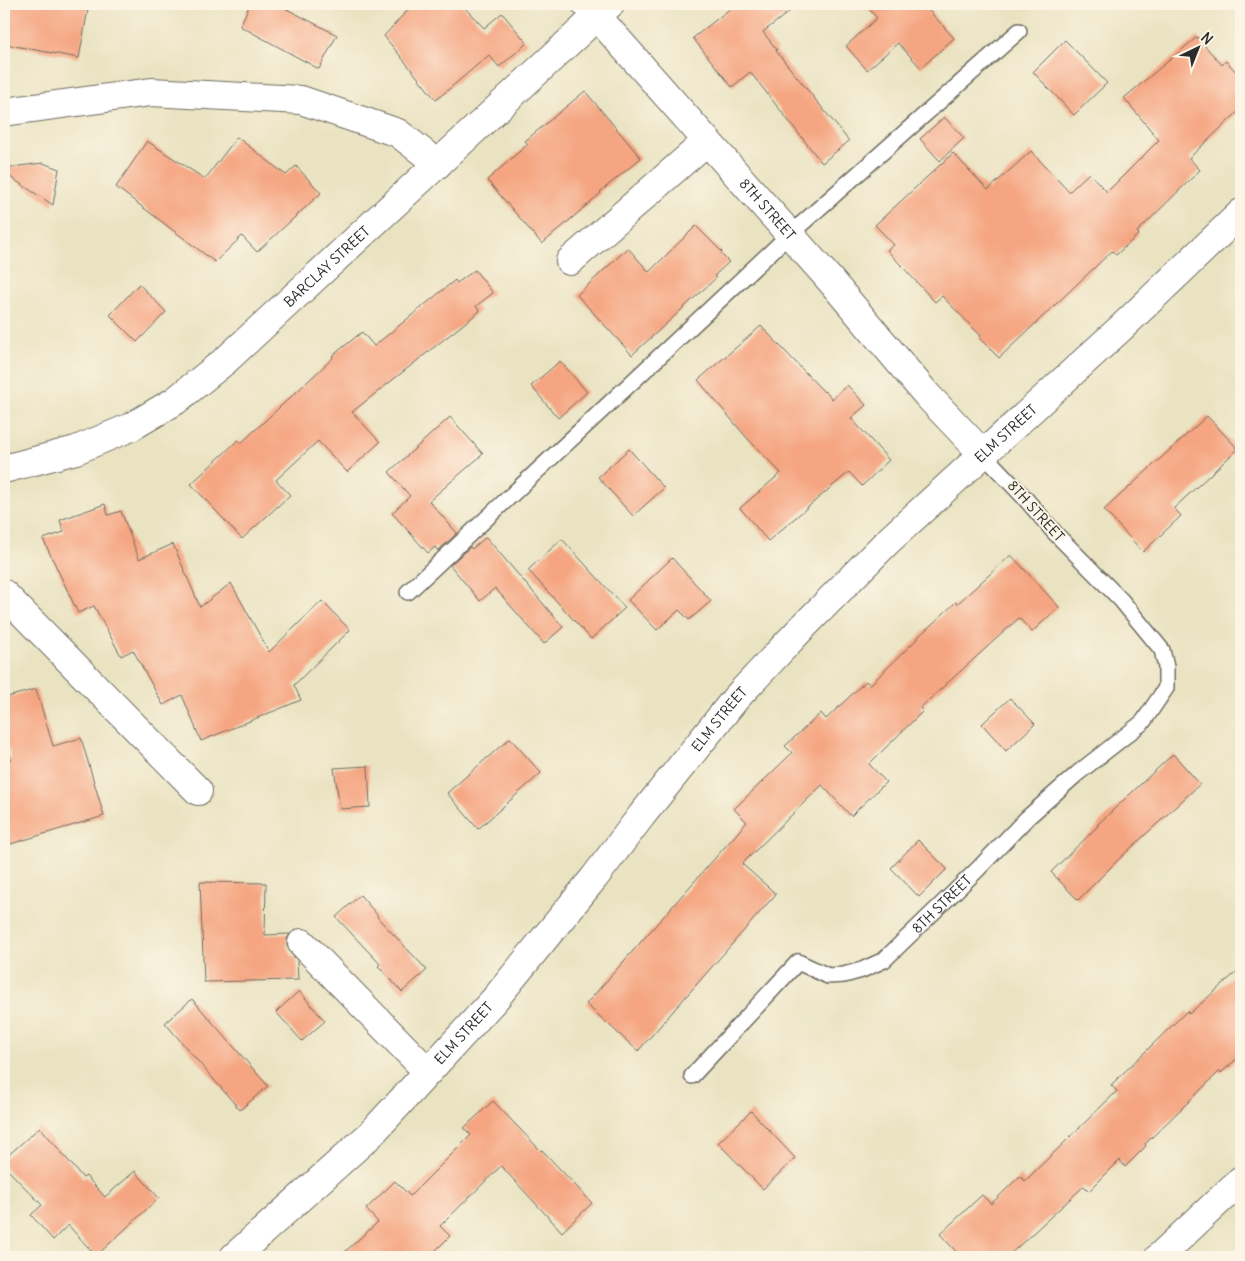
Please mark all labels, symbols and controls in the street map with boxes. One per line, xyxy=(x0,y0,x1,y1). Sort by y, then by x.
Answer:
north arrow xyxy=(1172,22,1222,72)
text: N xyxy=(1197,29,1217,48)
street label: 8TH STREET xyxy=(736,175,800,244)
street label: BARCLAY STREET xyxy=(280,222,374,311)
street label: ELM STREET xyxy=(971,400,1041,467)
street label: 8TH STREET xyxy=(1004,477,1068,545)
street label: ELM STREET xyxy=(688,683,751,755)
street label: 8TH STREET xyxy=(908,871,975,937)
street label: ELM STREET xyxy=(430,998,497,1068)

